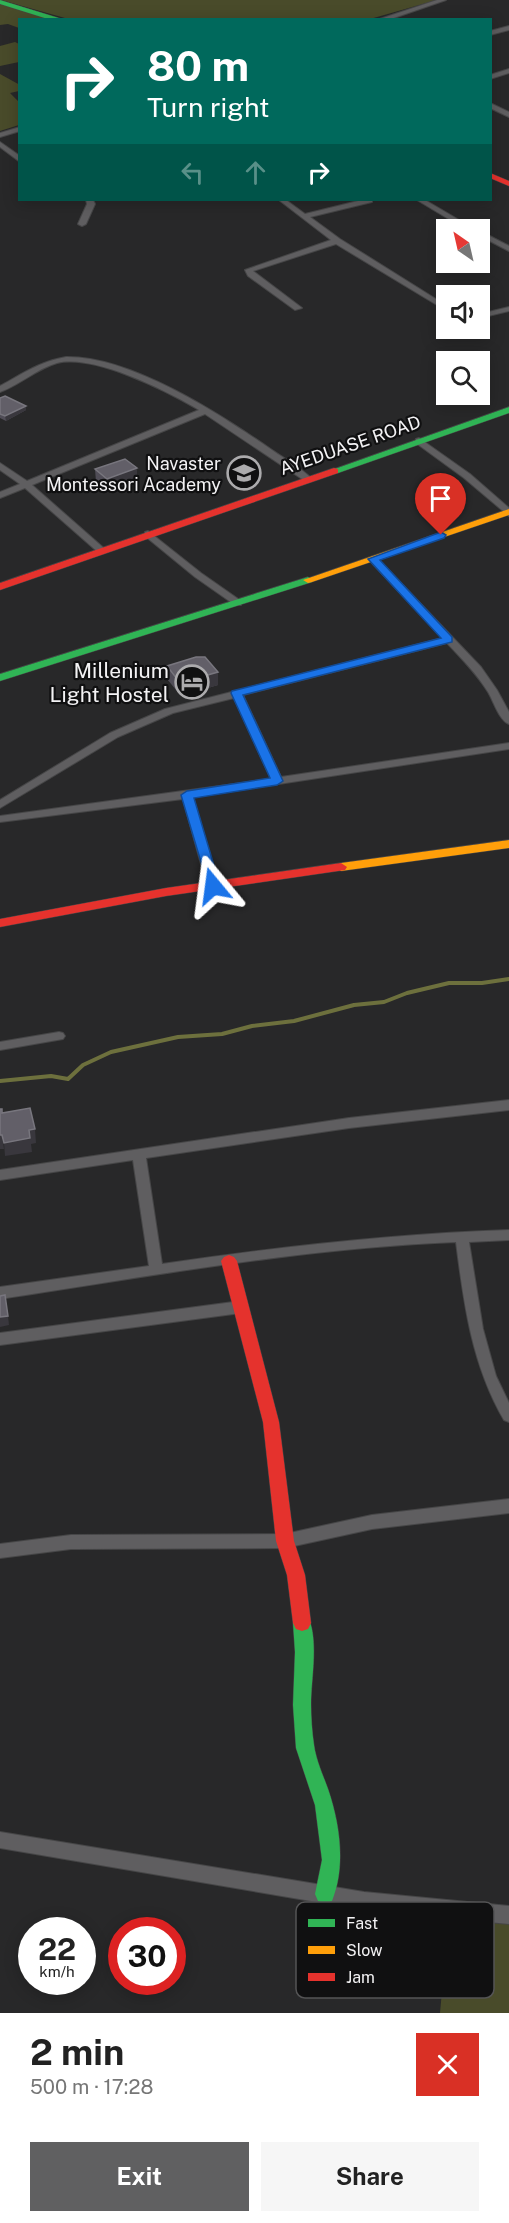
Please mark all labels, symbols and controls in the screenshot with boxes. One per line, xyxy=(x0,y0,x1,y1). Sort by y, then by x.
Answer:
text: 80 m xyxy=(147,41,249,90)
icon: right xyxy=(48,42,126,120)
text: Turn right xyxy=(147,91,270,123)
icon: left xyxy=(176,156,209,189)
icon: ahead xyxy=(239,156,272,189)
icon: right xyxy=(302,156,335,189)
north arrow xyxy=(436,219,490,273)
map controls xyxy=(436,219,490,405)
button: sound xyxy=(436,285,490,339)
button: search xyxy=(436,351,490,405)
street label: AYEDUASE ROAD xyxy=(277,411,423,479)
place label: Navaster Montessori Academy xyxy=(46,453,221,495)
school or university icon: Navaster Montessori Academy xyxy=(226,455,262,491)
pin xyxy=(415,473,466,535)
icon: arrive xyxy=(424,482,457,515)
place label: Millenium Light Hostel xyxy=(49,658,169,707)
hotel icon: Millenium Light Hostel xyxy=(174,664,210,700)
position arrow xyxy=(181,854,245,918)
legend xyxy=(296,1902,494,1998)
text: Fast xyxy=(346,1914,378,1933)
speed limit sign: 30 xyxy=(108,1917,186,1995)
text: 22 xyxy=(38,1931,76,1967)
text: Slow xyxy=(346,1941,383,1960)
text: km/h xyxy=(39,1963,75,1980)
text: Jam xyxy=(346,1968,375,1987)
text: 2 min xyxy=(30,2031,124,2073)
button: close xyxy=(416,2033,479,2096)
text: 500 m · 17:28 xyxy=(30,2075,153,2099)
button: Exit xyxy=(30,2142,249,2211)
button: Share xyxy=(261,2142,479,2211)

